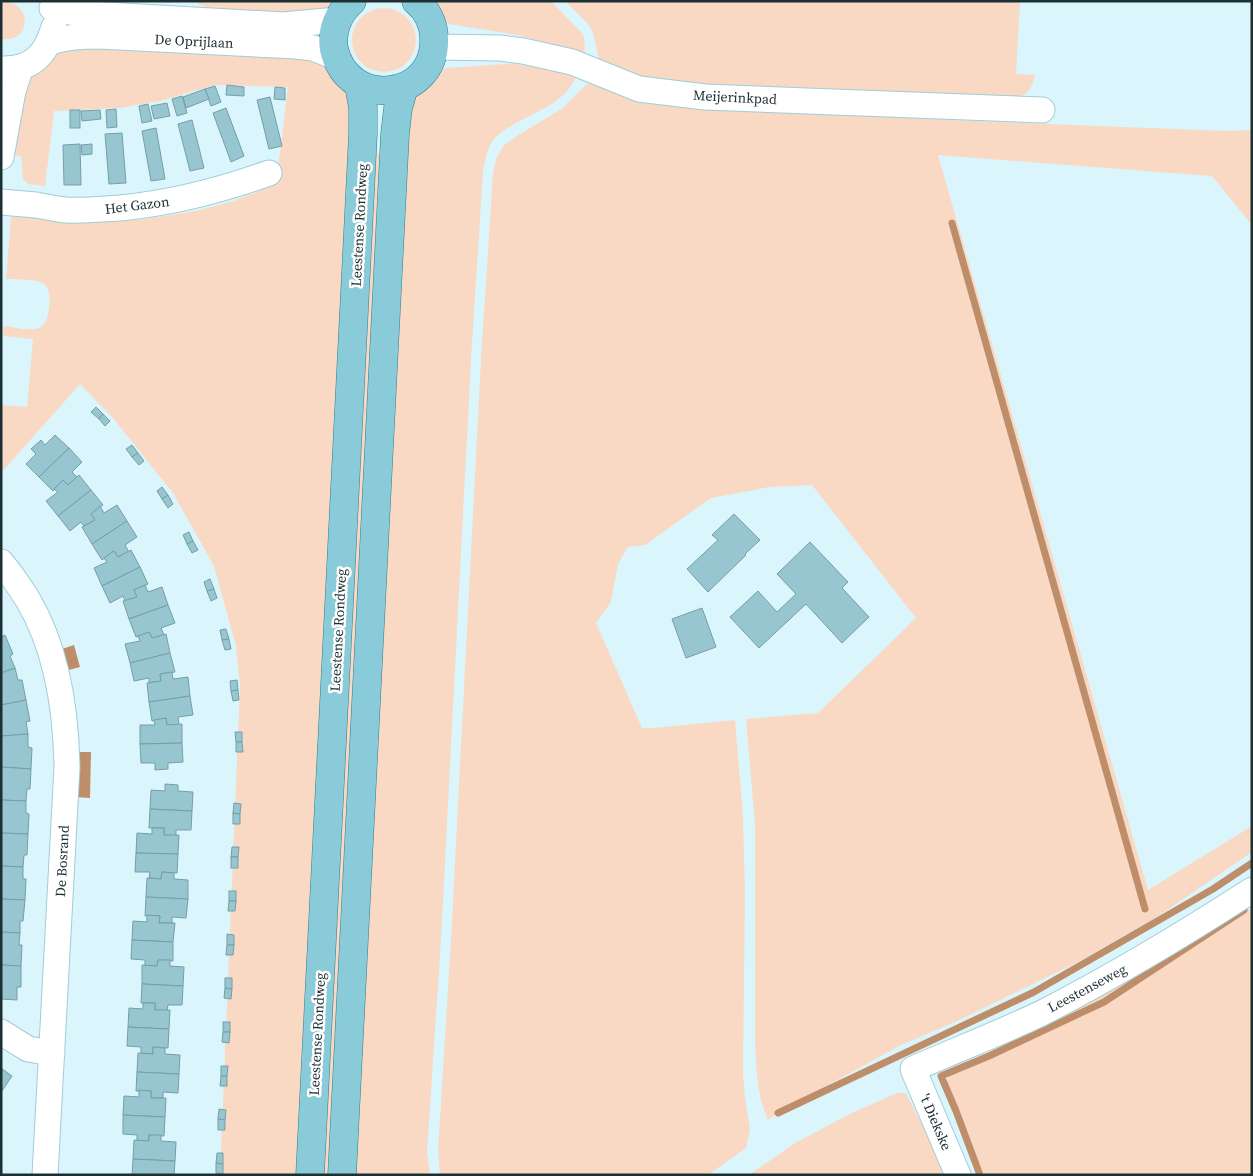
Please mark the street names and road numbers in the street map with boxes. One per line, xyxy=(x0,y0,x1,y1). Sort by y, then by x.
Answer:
street label: De Oprijlaan xyxy=(154,29,235,53)
street label: Meijerinkpad xyxy=(693,85,778,109)
street label: Leestense Rondweg xyxy=(346,163,372,287)
street label: Het Gazon xyxy=(104,191,171,219)
street label: Leestense Rondweg xyxy=(325,568,351,692)
street label: De Bosrand xyxy=(50,824,74,898)
street label: Leestenseweg xyxy=(1044,959,1130,1017)
street label: Leestense Rondweg xyxy=(304,972,330,1096)
street label: 't Diekske xyxy=(915,1091,957,1153)

